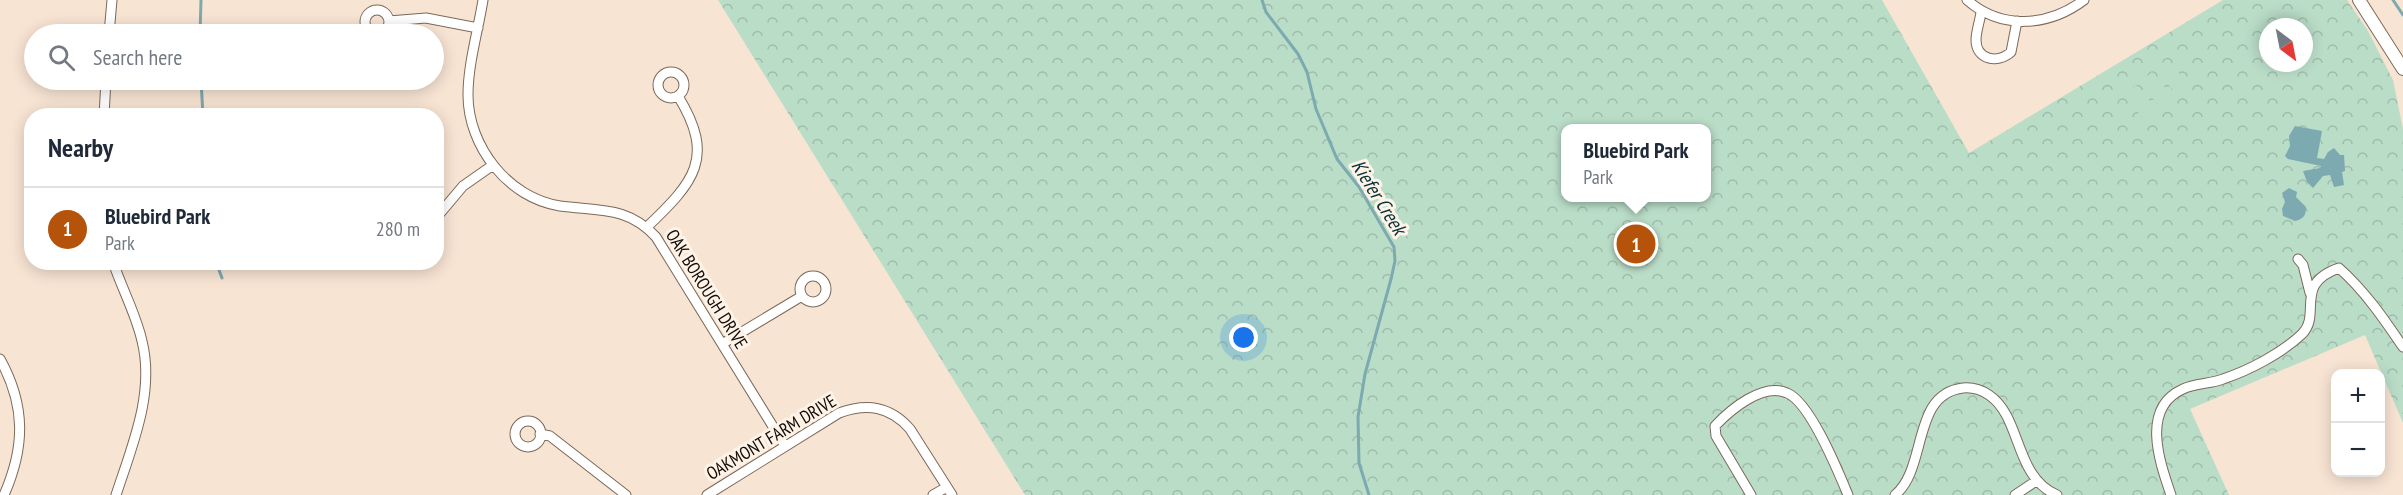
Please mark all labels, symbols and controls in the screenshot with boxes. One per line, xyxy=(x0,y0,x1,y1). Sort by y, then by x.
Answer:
north arrow xyxy=(2259,18,2313,72)
search box xyxy=(24,24,444,90)
icon: search xyxy=(45,41,78,74)
text: Search here xyxy=(93,43,182,71)
popup xyxy=(1561,124,1711,202)
text: Nearby xyxy=(48,131,113,164)
text: Bluebird Park xyxy=(1583,136,1689,164)
water label: Kiefer Creek xyxy=(1346,155,1413,241)
text: Park xyxy=(1583,164,1613,190)
text: Bluebird Park xyxy=(105,202,210,230)
text: 1 xyxy=(63,216,72,242)
text: 280 m xyxy=(376,216,420,242)
pin: 1 xyxy=(1616,222,1656,266)
street label: OAK BOROUGH DRIVE xyxy=(661,225,753,353)
text: Park xyxy=(105,230,135,256)
your location xyxy=(1229,323,1258,352)
map controls xyxy=(2331,369,2385,477)
button: + xyxy=(2331,369,2385,423)
street label: OAKMONT FARM DRIVE xyxy=(702,389,840,485)
button: − xyxy=(2331,423,2385,477)

